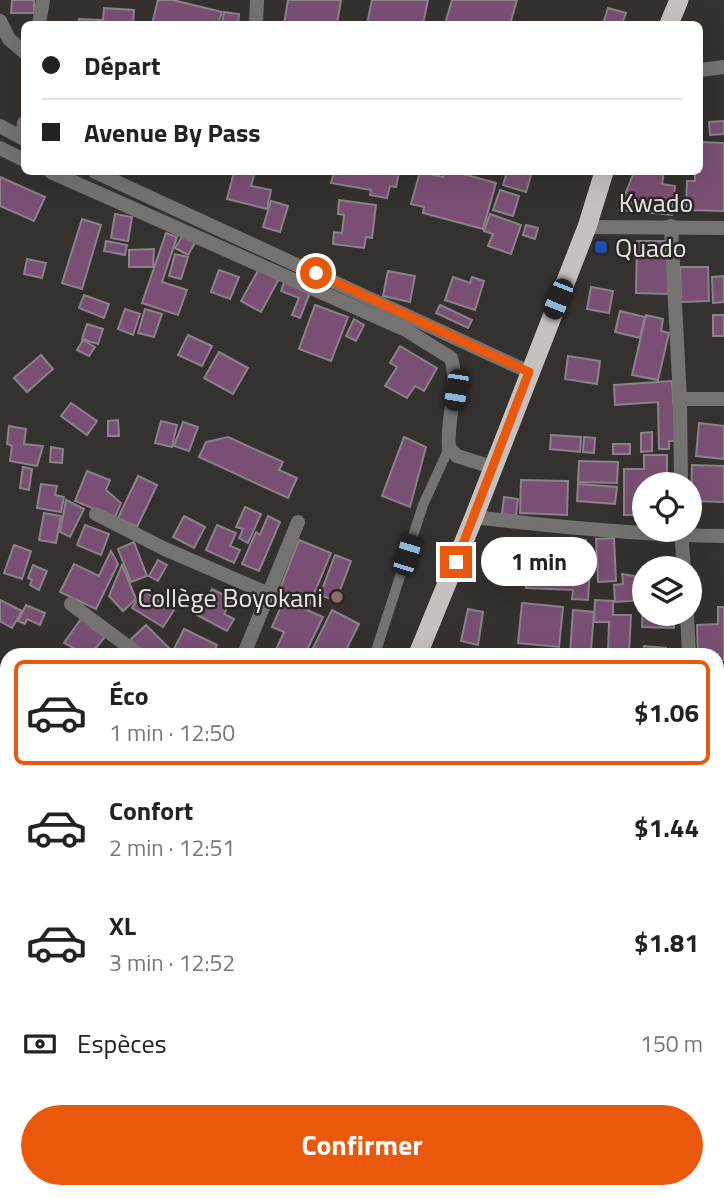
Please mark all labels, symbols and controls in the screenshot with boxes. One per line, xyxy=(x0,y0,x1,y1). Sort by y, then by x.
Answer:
text: Départ xyxy=(84,46,160,85)
text: Avenue By Pass xyxy=(84,113,261,152)
street label: Kwado xyxy=(619,183,693,222)
place label: Quado xyxy=(615,228,686,267)
marker: Quado xyxy=(593,239,609,255)
route start xyxy=(300,257,332,289)
car xyxy=(541,276,576,322)
car xyxy=(443,368,470,412)
map controls xyxy=(632,472,702,626)
button: locate xyxy=(632,472,702,542)
car xyxy=(391,532,424,578)
callout: 1 min xyxy=(480,538,596,586)
text: 1 min xyxy=(511,544,567,579)
route end xyxy=(440,546,472,578)
button: layers xyxy=(632,556,702,626)
place label: Collège Boyokani xyxy=(137,578,323,617)
marker: Collège Boyokani xyxy=(329,589,345,605)
text: Éco xyxy=(109,676,149,715)
icon: car xyxy=(25,681,88,744)
text: $1.06 xyxy=(634,693,699,732)
text: 1 min · 12:50 xyxy=(109,715,235,750)
text: Confort xyxy=(109,791,193,830)
icon: car xyxy=(25,796,88,859)
text: $1.44 xyxy=(634,808,699,847)
text: 2 min · 12:51 xyxy=(109,830,235,865)
text: XL xyxy=(109,906,136,945)
icon: car xyxy=(25,911,88,974)
text: $1.81 xyxy=(634,923,699,962)
text: 3 min · 12:52 xyxy=(109,945,235,980)
text: Espèces xyxy=(77,1024,167,1063)
icon: cash xyxy=(21,1025,59,1063)
text: 150 m xyxy=(640,1026,703,1061)
button: Confirmer xyxy=(21,1105,703,1185)

